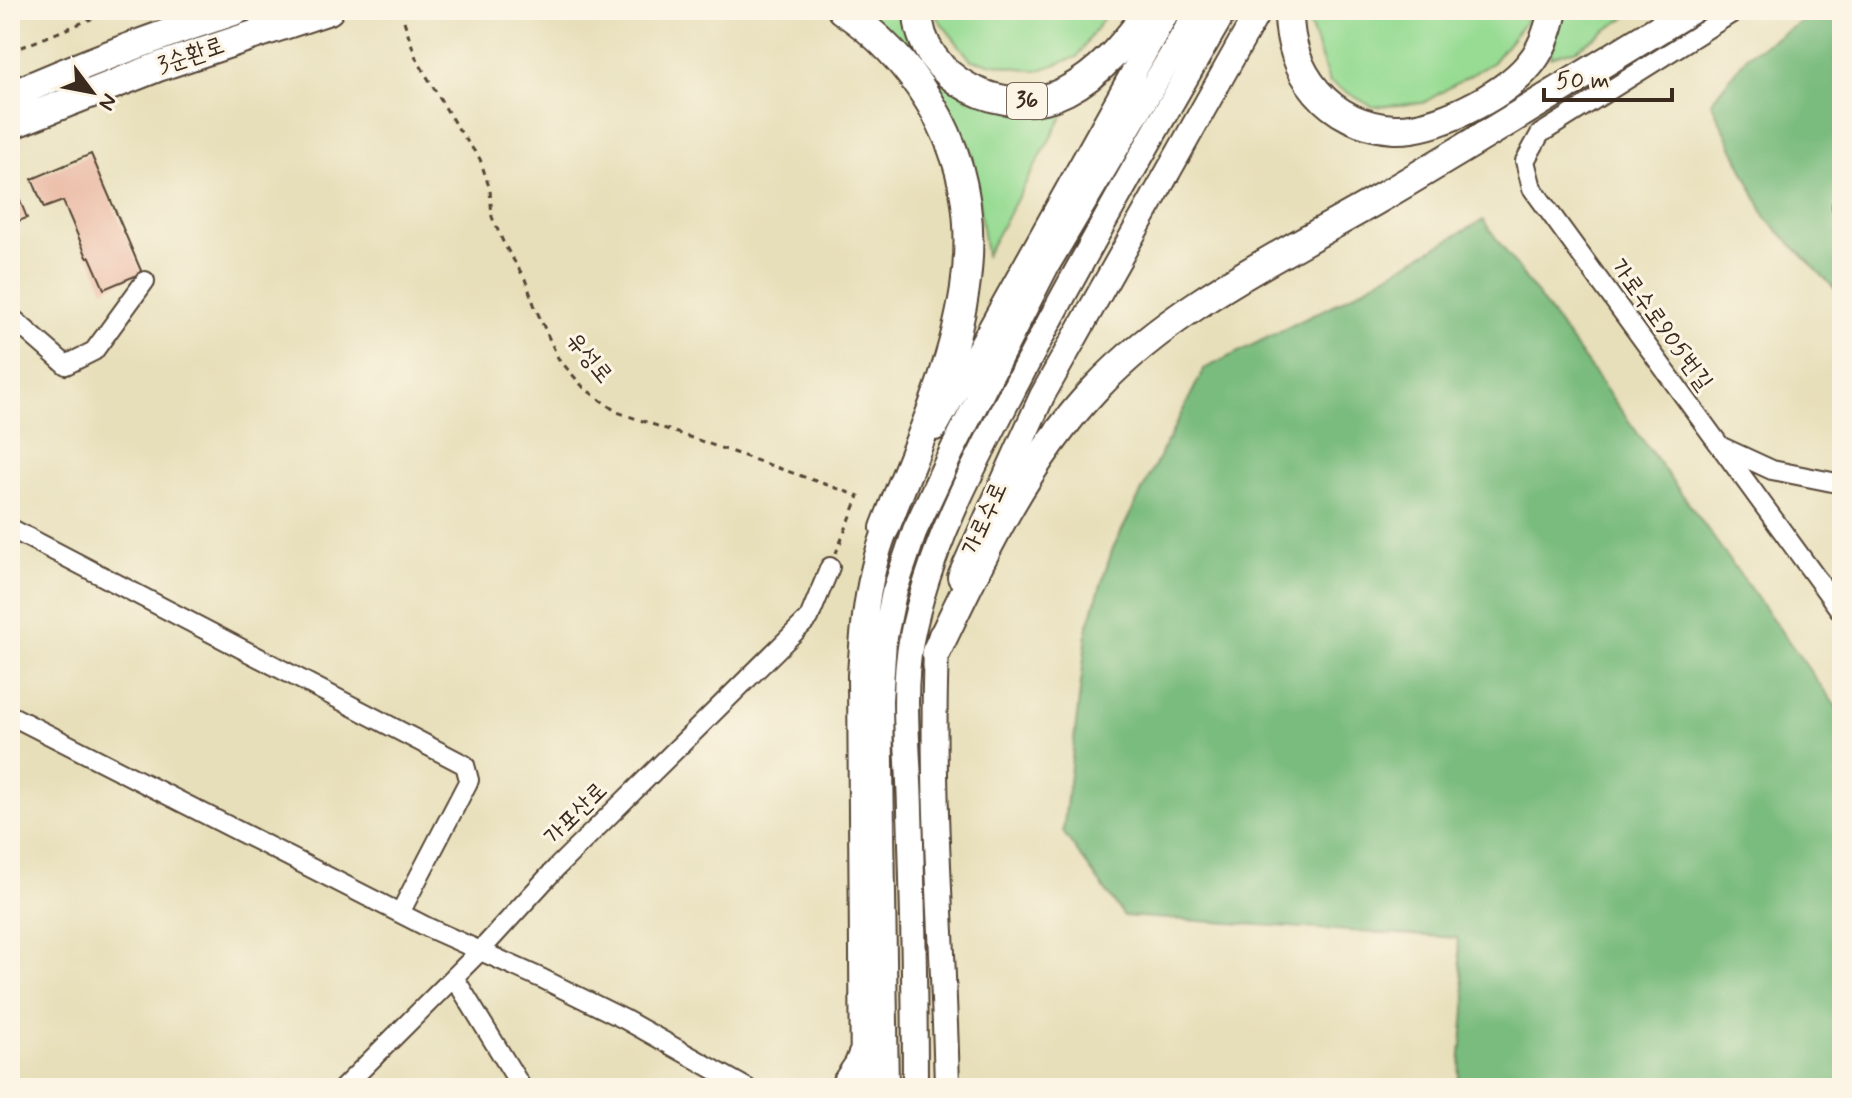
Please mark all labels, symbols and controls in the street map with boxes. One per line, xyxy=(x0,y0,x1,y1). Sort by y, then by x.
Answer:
street label: 3순환로 xyxy=(153,30,229,82)
north arrow xyxy=(52,52,132,132)
scale bar xyxy=(1544,52,1672,102)
text: 50 m xyxy=(1556,66,1610,97)
road number: 36 xyxy=(1007,83,1047,119)
text: N xyxy=(92,88,123,115)
street label: 가로수로905번길 xyxy=(1603,253,1719,397)
street label: 유성로 xyxy=(559,326,619,390)
street label: 가로수로 xyxy=(955,477,1015,561)
street label: 가포산로 xyxy=(538,776,614,852)

